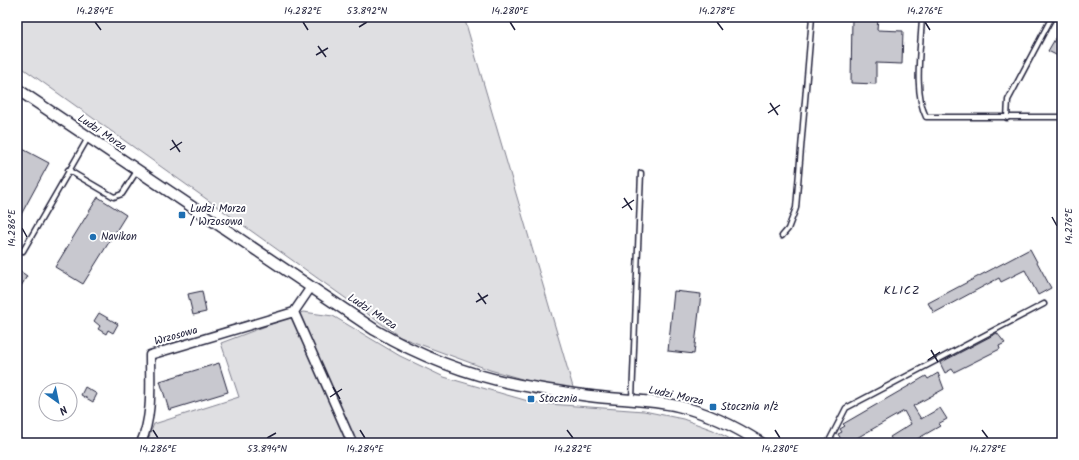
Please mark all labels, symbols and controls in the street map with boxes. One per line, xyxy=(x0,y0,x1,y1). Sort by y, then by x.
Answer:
text: 14.284°E xyxy=(76,3,115,19)
text: 14.282°E xyxy=(284,3,323,19)
text: 53.892°N xyxy=(347,3,387,19)
text: 14.280°E xyxy=(491,3,530,19)
text: 14.278°E xyxy=(699,3,736,19)
text: 14.276°E xyxy=(907,3,944,19)
street label: Ludzi Morza xyxy=(74,110,130,156)
place label: Ludzi Morza / Wrzosowa xyxy=(190,200,246,231)
text: 14.276°E xyxy=(1061,207,1077,244)
text: 14.286°E xyxy=(4,208,20,247)
marker: Ludzi Morza / Wrzosowa xyxy=(177,210,187,220)
place label: Navikon xyxy=(101,228,137,246)
marker: Navikon xyxy=(88,232,98,242)
district label: KLICZ xyxy=(884,281,921,300)
street label: Ludzi Morza xyxy=(344,289,400,335)
street label: Wrzosowa xyxy=(152,321,200,351)
street label: Ludzi Morza xyxy=(647,381,705,411)
north arrow xyxy=(38,382,78,422)
place label: Stocznia xyxy=(539,390,577,408)
marker: Stocznia xyxy=(526,394,536,404)
place label: Stocznia n/ż xyxy=(721,398,779,416)
text: N xyxy=(55,400,71,419)
marker: Stocznia n/ż xyxy=(708,402,718,412)
text: 14.286°E xyxy=(139,441,178,457)
text: 53.894°N xyxy=(247,441,287,457)
text: 14.284°E xyxy=(346,441,385,457)
text: 14.282°E xyxy=(554,441,593,457)
text: 14.280°E xyxy=(761,441,800,457)
text: 14.278°E xyxy=(970,441,1007,457)

